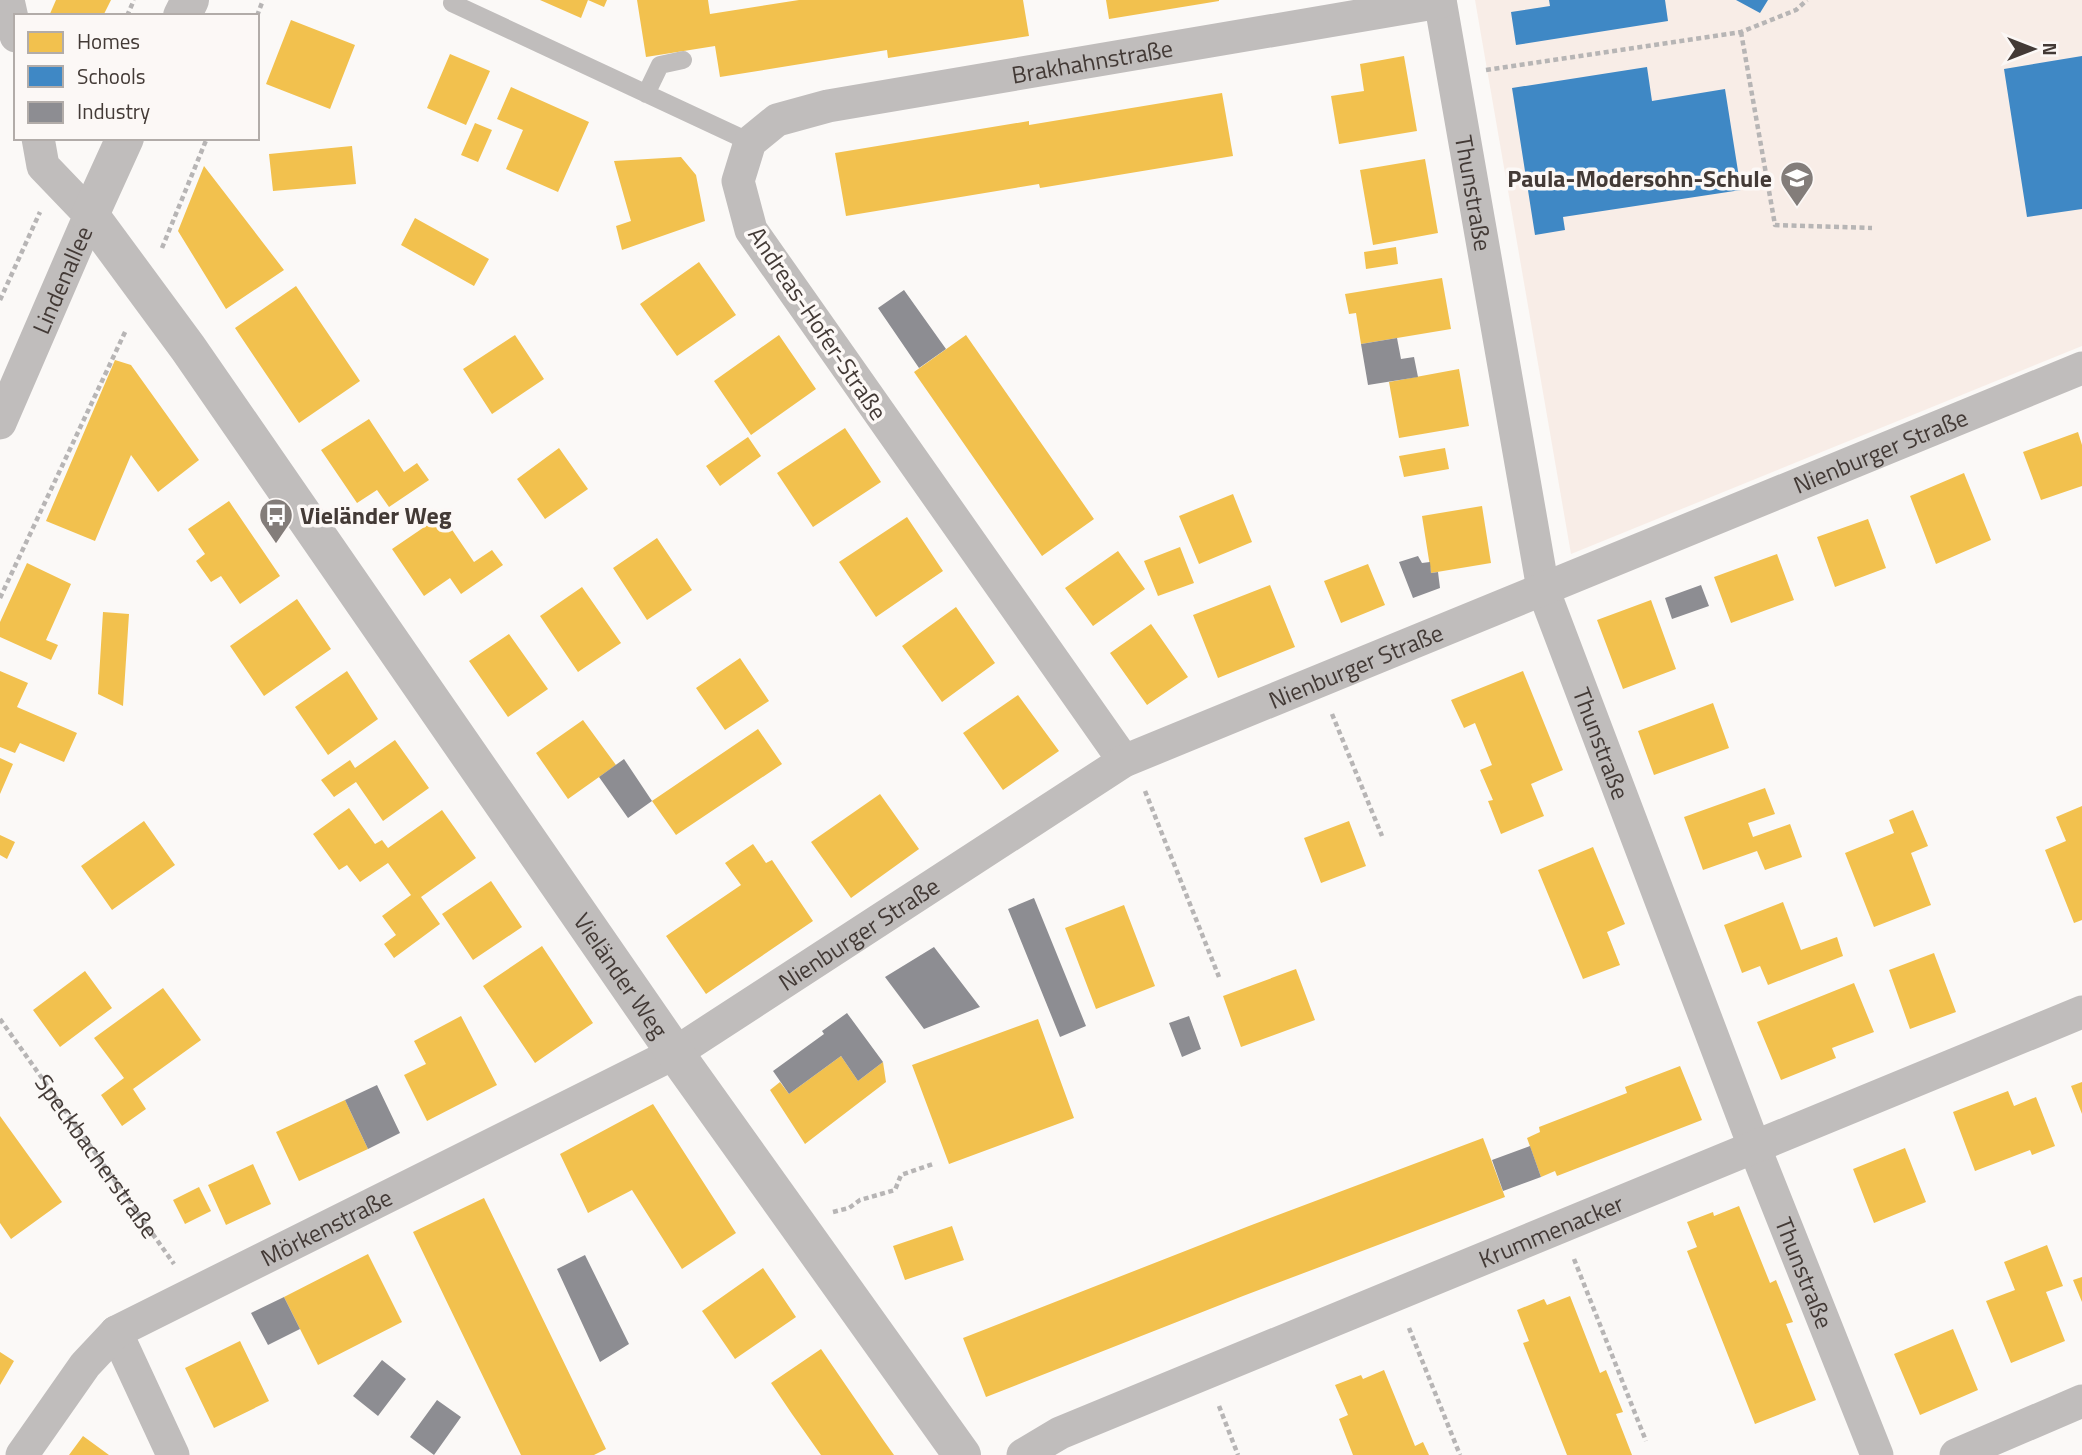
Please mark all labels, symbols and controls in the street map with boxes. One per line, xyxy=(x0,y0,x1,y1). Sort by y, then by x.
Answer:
legend xyxy=(14,14,259,140)
north arrow xyxy=(1998,14,2068,84)
text: Homes xyxy=(77,25,140,57)
street label: Brakhahnstraße xyxy=(1009,30,1176,93)
text: N xyxy=(2036,42,2065,56)
text: Schools xyxy=(77,60,146,92)
text: Industry xyxy=(77,95,150,127)
street label: Thunstraße xyxy=(1446,132,1502,254)
school or university icon: Paula-Modersohn-Schule xyxy=(1778,159,1816,208)
place label: Paula-Modersohn-Schule xyxy=(1507,160,1772,196)
street label: Andreas-Hofer-Straße xyxy=(740,219,896,427)
street label: Lindenallee xyxy=(23,220,101,340)
street label: Nienburger Straße xyxy=(1788,399,1973,503)
bus stop icon: Vieländer Weg xyxy=(257,496,295,545)
place label: Vieländer Weg xyxy=(300,497,452,533)
street label: Nienburger Straße xyxy=(1263,614,1448,718)
street label: Thunstraße xyxy=(1564,682,1639,804)
street label: Nienburger Straße xyxy=(771,868,946,999)
street label: Vieländer Weg xyxy=(565,905,677,1045)
street label: Speckbacherstraße xyxy=(26,1066,168,1246)
street label: Mörkenstraße xyxy=(254,1179,398,1275)
street label: Krummenacker xyxy=(1473,1185,1629,1277)
street label: Thunstraße xyxy=(1766,1212,1843,1334)

